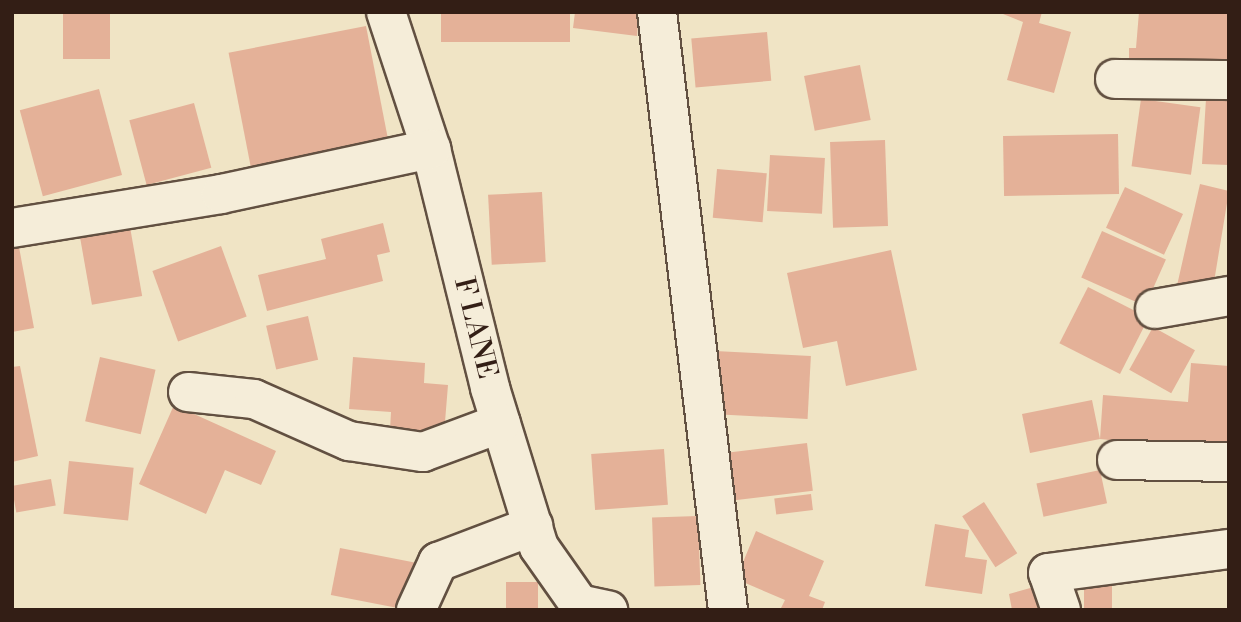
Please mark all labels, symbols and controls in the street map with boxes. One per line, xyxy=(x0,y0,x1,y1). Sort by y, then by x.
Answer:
street label: F LANE xyxy=(446,274,504,382)

